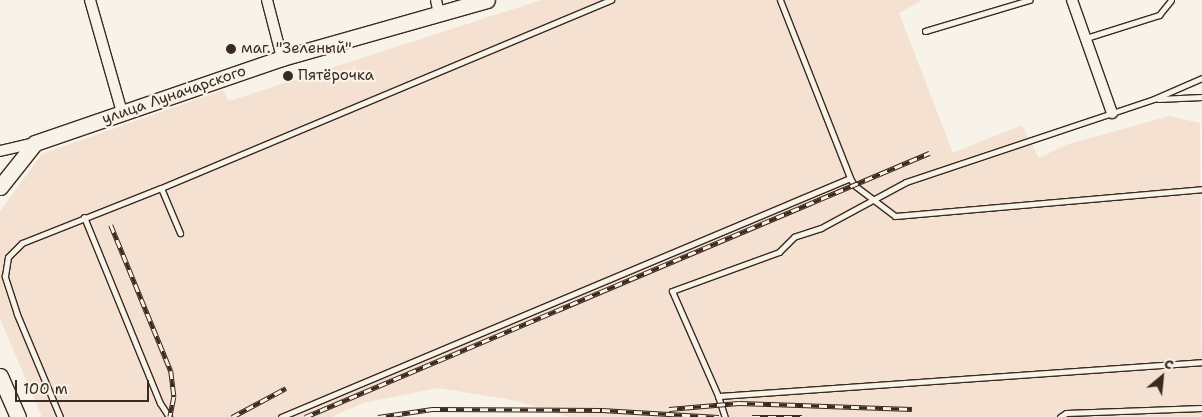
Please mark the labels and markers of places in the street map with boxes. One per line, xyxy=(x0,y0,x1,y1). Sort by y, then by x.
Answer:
place label: маг. "Зеленый" xyxy=(241,40,352,58)
marker: маг. "Зеленый" xyxy=(225,43,237,55)
place label: Пятёрочка xyxy=(298,67,374,85)
marker: Пятёрочка xyxy=(282,70,294,82)

